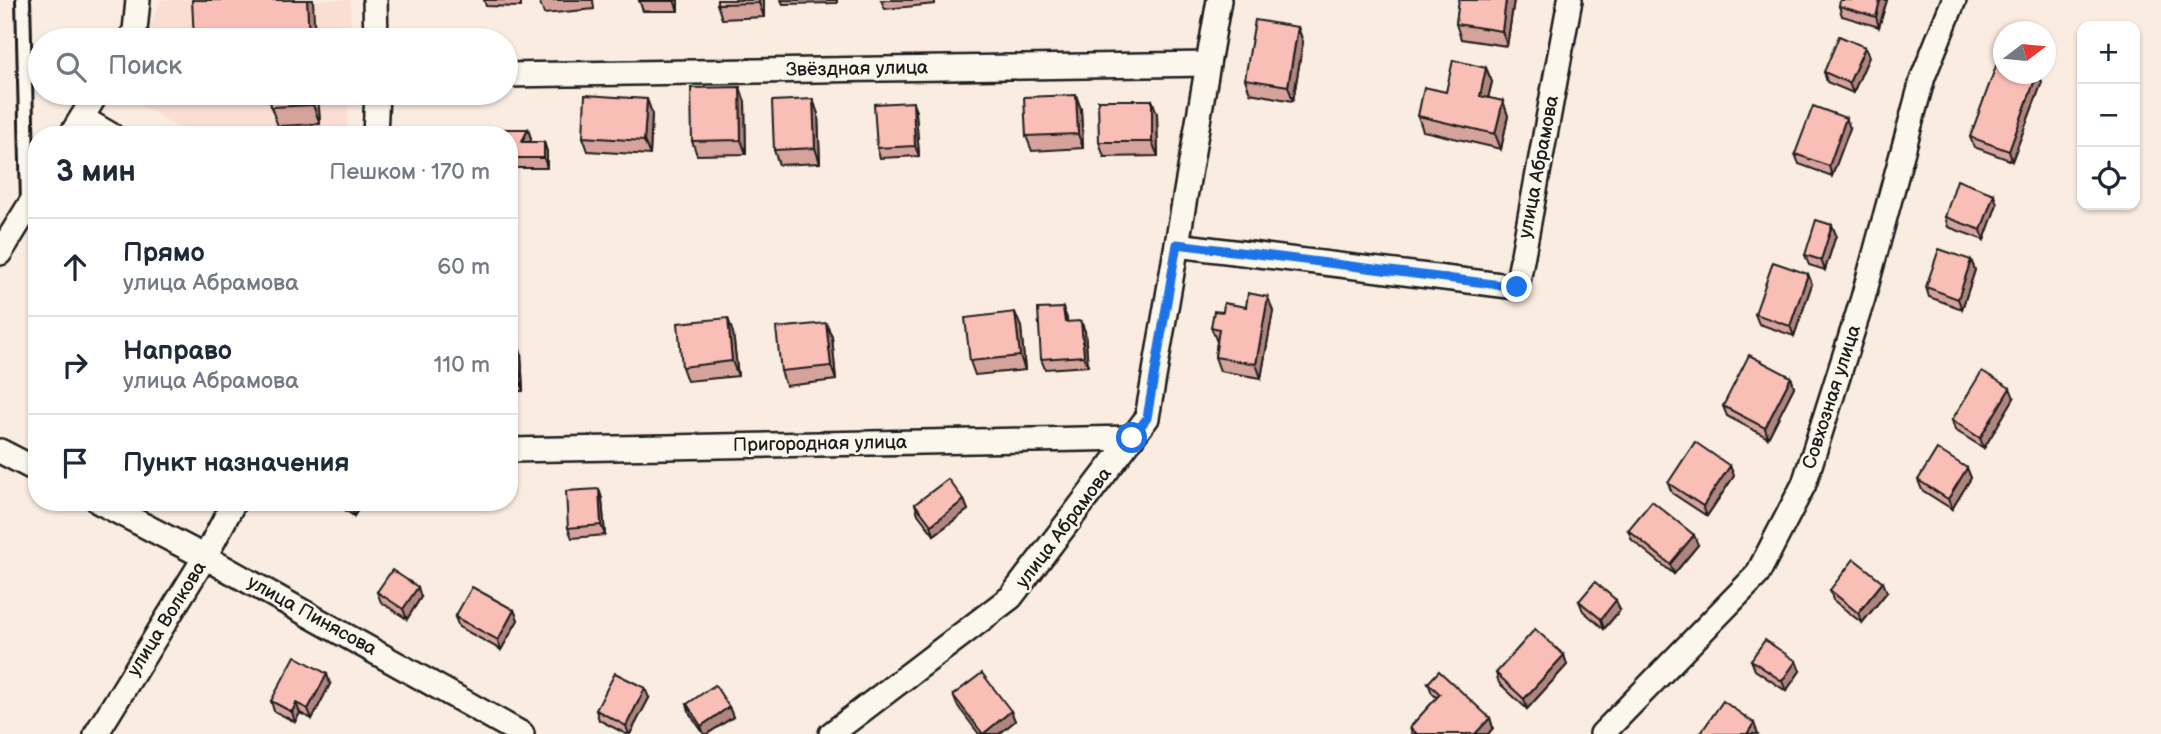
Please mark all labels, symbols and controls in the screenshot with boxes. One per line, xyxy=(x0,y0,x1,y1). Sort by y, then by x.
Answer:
north arrow xyxy=(1993,21,2056,84)
map controls xyxy=(2077,21,2140,210)
button: + xyxy=(2077,21,2140,84)
search box xyxy=(28,28,518,105)
icon: search xyxy=(52,48,90,86)
text: Поиск xyxy=(108,51,182,82)
street label: Звёздная улица xyxy=(786,56,928,82)
button: − xyxy=(2077,84,2140,147)
street label: улица Абрамова xyxy=(1514,94,1564,240)
button: locate xyxy=(2077,147,2140,210)
text: 3 мин xyxy=(56,154,136,190)
text: Пешком · 170 m xyxy=(329,158,490,186)
text: Прямо xyxy=(123,238,205,269)
icon: ahead xyxy=(56,248,94,286)
text: 60 m xyxy=(437,253,490,281)
text: улица Абрамова xyxy=(123,269,299,297)
route end xyxy=(1501,271,1532,302)
street label: Совхозная улица xyxy=(1798,322,1866,472)
text: Направо xyxy=(123,336,232,367)
icon: right xyxy=(56,346,94,384)
text: 110 m xyxy=(433,351,490,379)
text: улица Абрамова xyxy=(123,367,299,395)
route start xyxy=(1116,422,1147,453)
street label: Пригородная улица xyxy=(733,431,907,457)
icon: arrive xyxy=(56,444,94,482)
text: Пункт назначения xyxy=(123,448,349,479)
street label: улица Абрамова xyxy=(1011,463,1117,593)
street label: улица Волкова xyxy=(122,557,212,681)
street label: улица Пинясова xyxy=(243,571,381,661)

